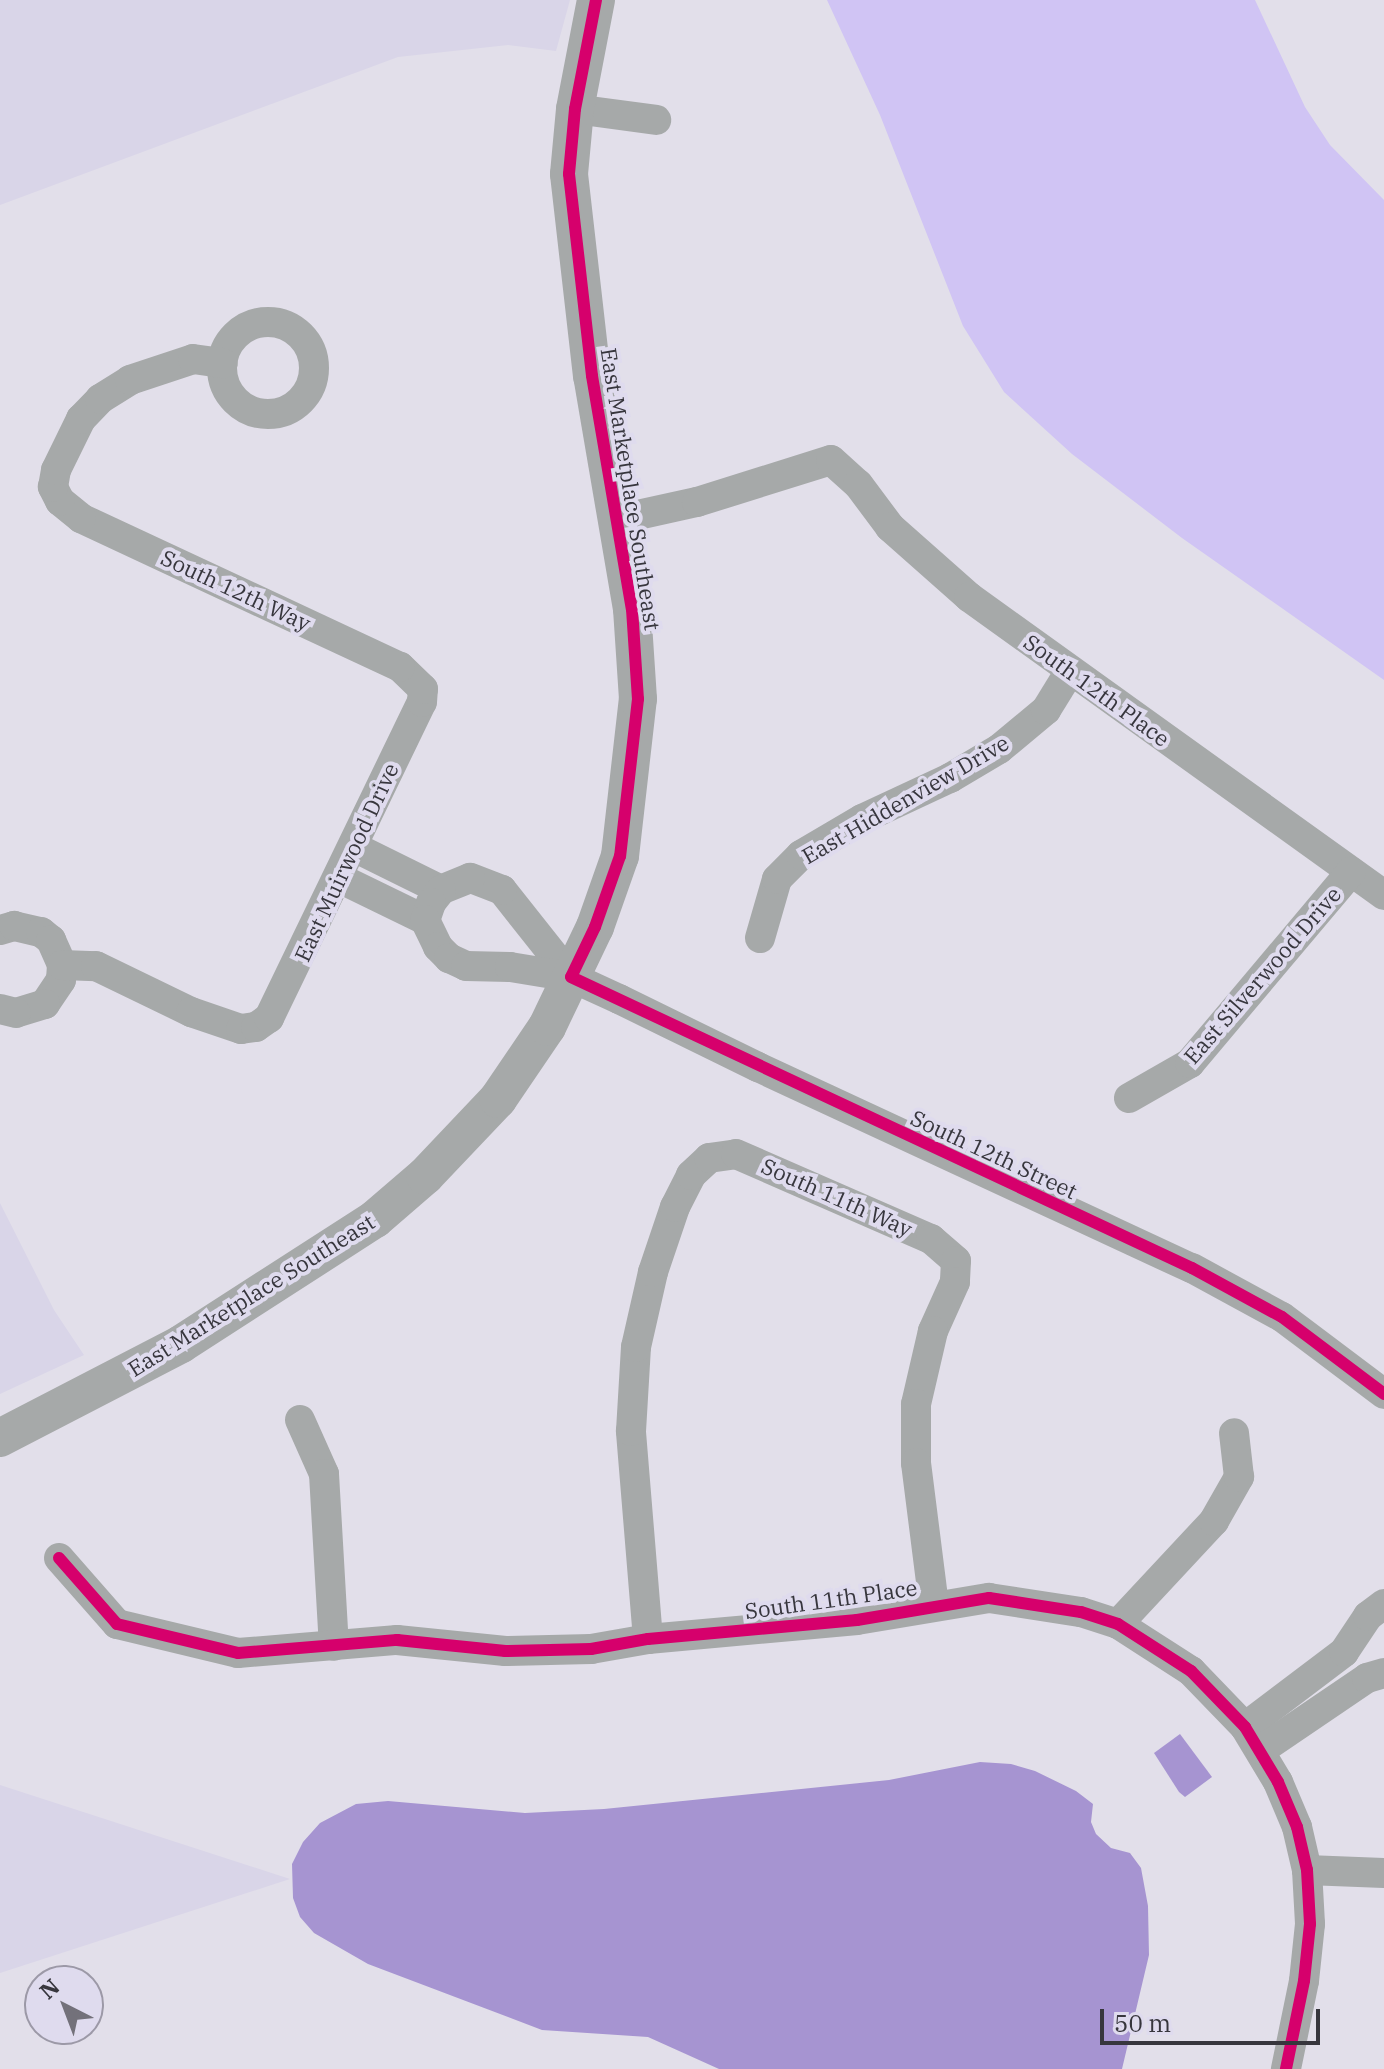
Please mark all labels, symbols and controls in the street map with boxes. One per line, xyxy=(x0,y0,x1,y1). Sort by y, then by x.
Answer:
street label: East Marketplace Southeast xyxy=(596,346,666,632)
street label: South 12th Way xyxy=(157,544,315,636)
street label: South 12th Place xyxy=(1019,628,1175,752)
street label: East Hiddenview Drive xyxy=(797,729,1013,869)
street label: East Muirwood Drive xyxy=(288,759,404,965)
street label: East Silverwood Drive xyxy=(1178,881,1346,1069)
street label: South 12th Street xyxy=(907,1104,1081,1204)
street label: South 11th Way xyxy=(758,1152,916,1242)
street label: East Marketplace Southeast xyxy=(123,1208,379,1382)
street label: South 11th Place xyxy=(743,1574,919,1624)
north arrow xyxy=(24,1965,104,2045)
text: N xyxy=(33,1972,65,2005)
scale bar xyxy=(1104,1993,1324,2043)
text: 50 m xyxy=(1114,2007,1171,2039)

